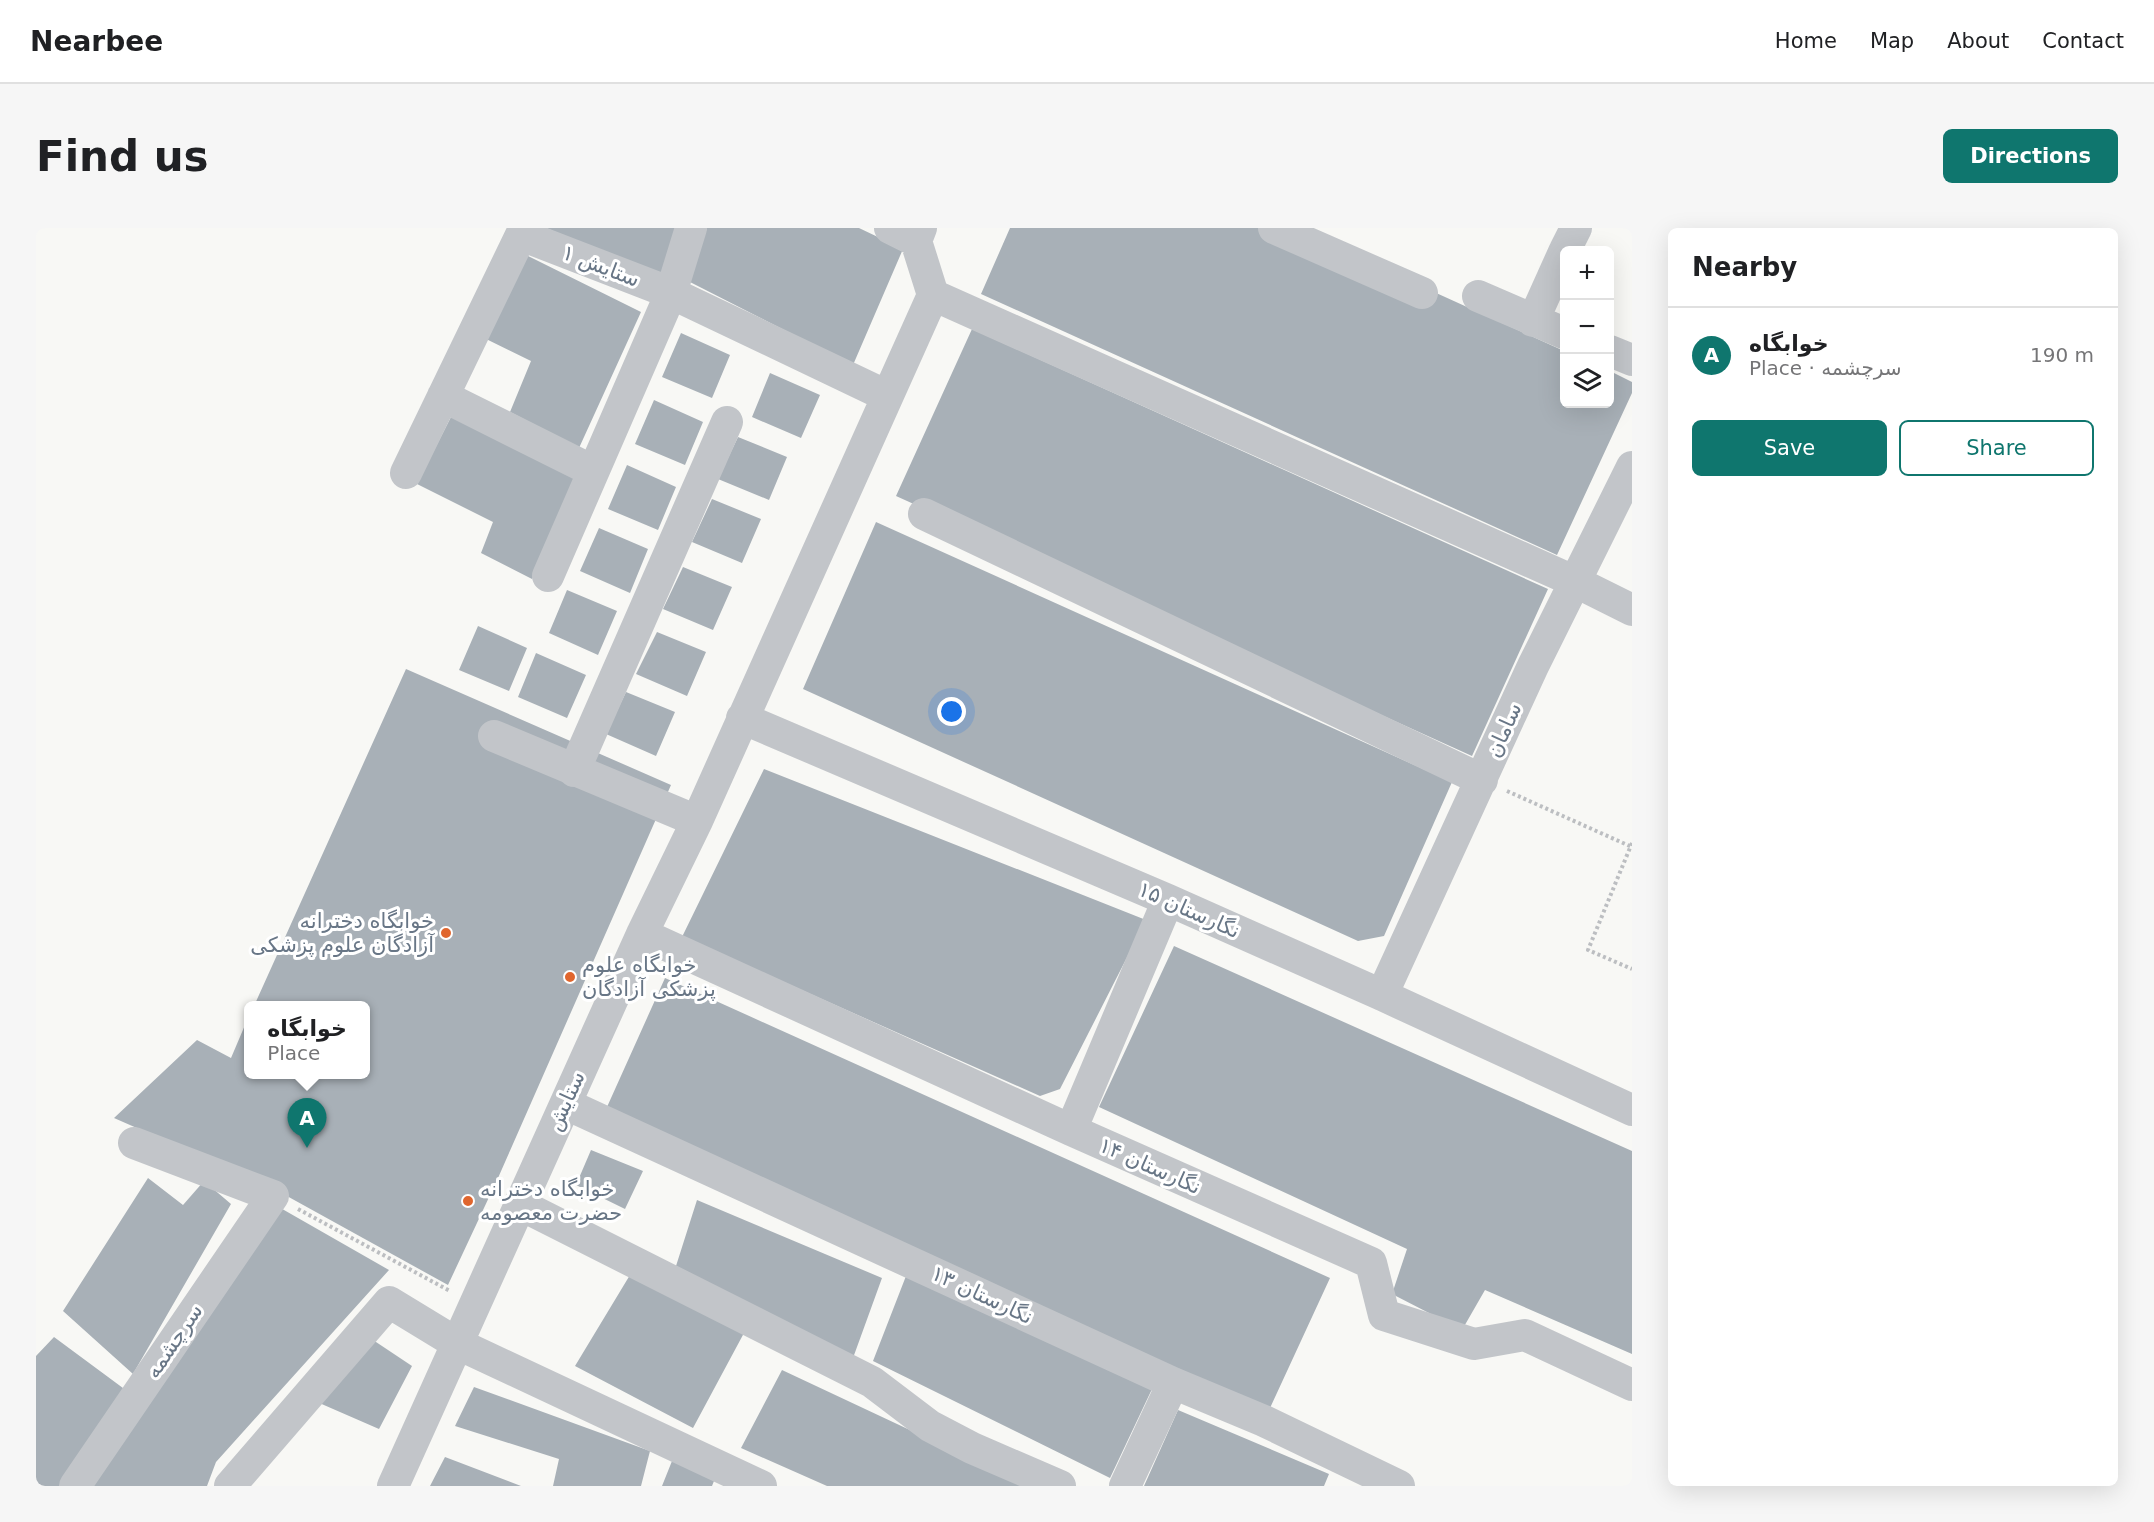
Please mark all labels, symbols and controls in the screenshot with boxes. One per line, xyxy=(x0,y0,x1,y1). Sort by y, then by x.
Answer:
text: Nearbee xyxy=(30,25,163,58)
text: Home xyxy=(1775,29,1837,53)
text: Map xyxy=(1870,29,1914,53)
text: About xyxy=(1947,29,2009,53)
text: Contact xyxy=(2042,29,2124,53)
button: Directions xyxy=(1943,129,2118,183)
text: Find us xyxy=(36,132,209,181)
street label: ستایش ۱ xyxy=(559,240,643,292)
map controls xyxy=(1560,246,1614,408)
button: + xyxy=(1560,246,1614,300)
text: Nearby xyxy=(1692,252,1797,282)
button: − xyxy=(1560,300,1614,354)
text: خوابگاه xyxy=(1749,331,1829,356)
text: A xyxy=(1704,343,1719,367)
text: 190 m xyxy=(2030,343,2094,367)
button: layers xyxy=(1560,354,1614,408)
text: Place · سرچشمه xyxy=(1749,356,1902,380)
button: Save xyxy=(1692,420,1887,476)
button: Share xyxy=(1899,420,2094,476)
your location xyxy=(937,697,966,726)
street label: سامان xyxy=(1481,699,1527,761)
street label: نگارستان ۱۵ xyxy=(1134,877,1244,943)
place label: خوابگاه دخترانه آزادگان علوم پزشکی xyxy=(250,909,435,957)
marker: خوابگاه دخترانه آزادگان علوم پزشکی xyxy=(439,926,453,940)
place label: خوابگاه علوم پزشکی آزادگان xyxy=(582,953,716,1001)
marker: خوابگاه علوم پزشکی آزادگان xyxy=(563,970,577,984)
popup xyxy=(244,1001,370,1079)
text: خوابگاه xyxy=(267,1016,347,1041)
text: Place xyxy=(267,1041,320,1065)
street label: ستایش xyxy=(542,1067,590,1135)
pin: A xyxy=(288,1098,326,1148)
street label: نگارستان ۱۴ xyxy=(1095,1133,1205,1199)
place label: خوابگاه دخترانه حضرت معصومه xyxy=(480,1177,622,1225)
marker: خوابگاه دخترانه حضرت معصومه xyxy=(461,1194,475,1208)
street label: نگارستان ۱۳ xyxy=(928,1261,1036,1329)
street label: سرچشمه xyxy=(140,1299,208,1383)

